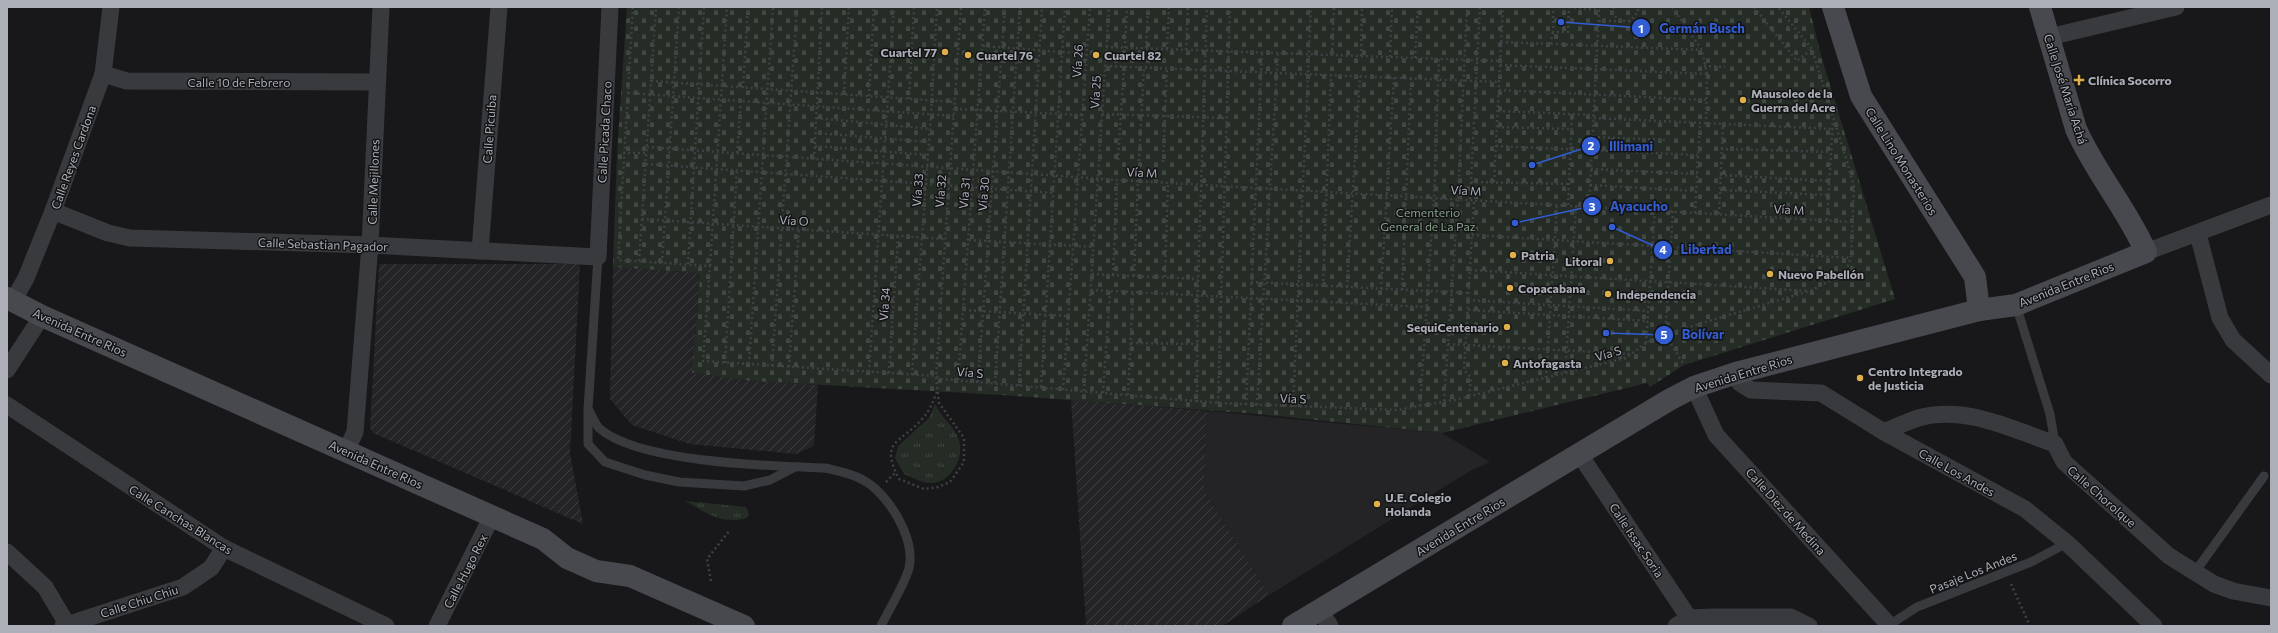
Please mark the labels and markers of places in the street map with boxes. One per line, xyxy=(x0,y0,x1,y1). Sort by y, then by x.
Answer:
callout: Germán Busch xyxy=(1631,16,1753,41)
place label: Cuartel 77 xyxy=(881,45,937,59)
marker: Cuartel 77 xyxy=(940,47,950,57)
place label: Cuartel 76 xyxy=(976,48,1033,62)
place label: Cuartel 82 xyxy=(1104,48,1162,62)
marker: Cuartel 76 xyxy=(963,50,973,60)
marker: Cuartel 82 xyxy=(1091,50,1101,60)
place label: Clínica Socorro xyxy=(2088,73,2172,87)
marker: Clínica Socorro xyxy=(2073,74,2085,86)
place label: Mausoleo de la Guerra del Acre xyxy=(1751,86,1835,114)
marker: Mausoleo de la Guerra del Acre xyxy=(1738,95,1748,105)
callout: Illimani xyxy=(1581,133,1662,158)
callout: Ayacucho xyxy=(1582,194,1676,219)
callout: Libertad xyxy=(1653,237,1740,262)
place label: Patria xyxy=(1521,248,1555,262)
marker: Patria xyxy=(1508,250,1518,260)
place label: Litoral xyxy=(1565,254,1602,268)
marker: Litoral xyxy=(1605,256,1615,266)
place label: Nuevo Pabellón xyxy=(1778,267,1864,281)
marker: Nuevo Pabellón xyxy=(1765,269,1775,279)
place label: Copacabana xyxy=(1518,281,1586,295)
marker: Copacabana xyxy=(1505,283,1515,293)
place label: Independencia xyxy=(1616,287,1696,301)
marker: Independencia xyxy=(1603,289,1613,299)
place label: SequiCentenario xyxy=(1407,320,1499,334)
marker: SequiCentenario xyxy=(1502,322,1512,332)
callout: Bolívar xyxy=(1654,322,1733,347)
place label: Antofagasta xyxy=(1513,356,1582,370)
marker: Antofagasta xyxy=(1500,358,1510,368)
place label: Centro Integrado de Justicia xyxy=(1868,364,1963,393)
marker: Centro Integrado de Justicia xyxy=(1855,373,1865,383)
place label: U.E. Colegio Holanda xyxy=(1385,490,1451,518)
marker: U.E. Colegio Holanda xyxy=(1372,499,1382,509)

